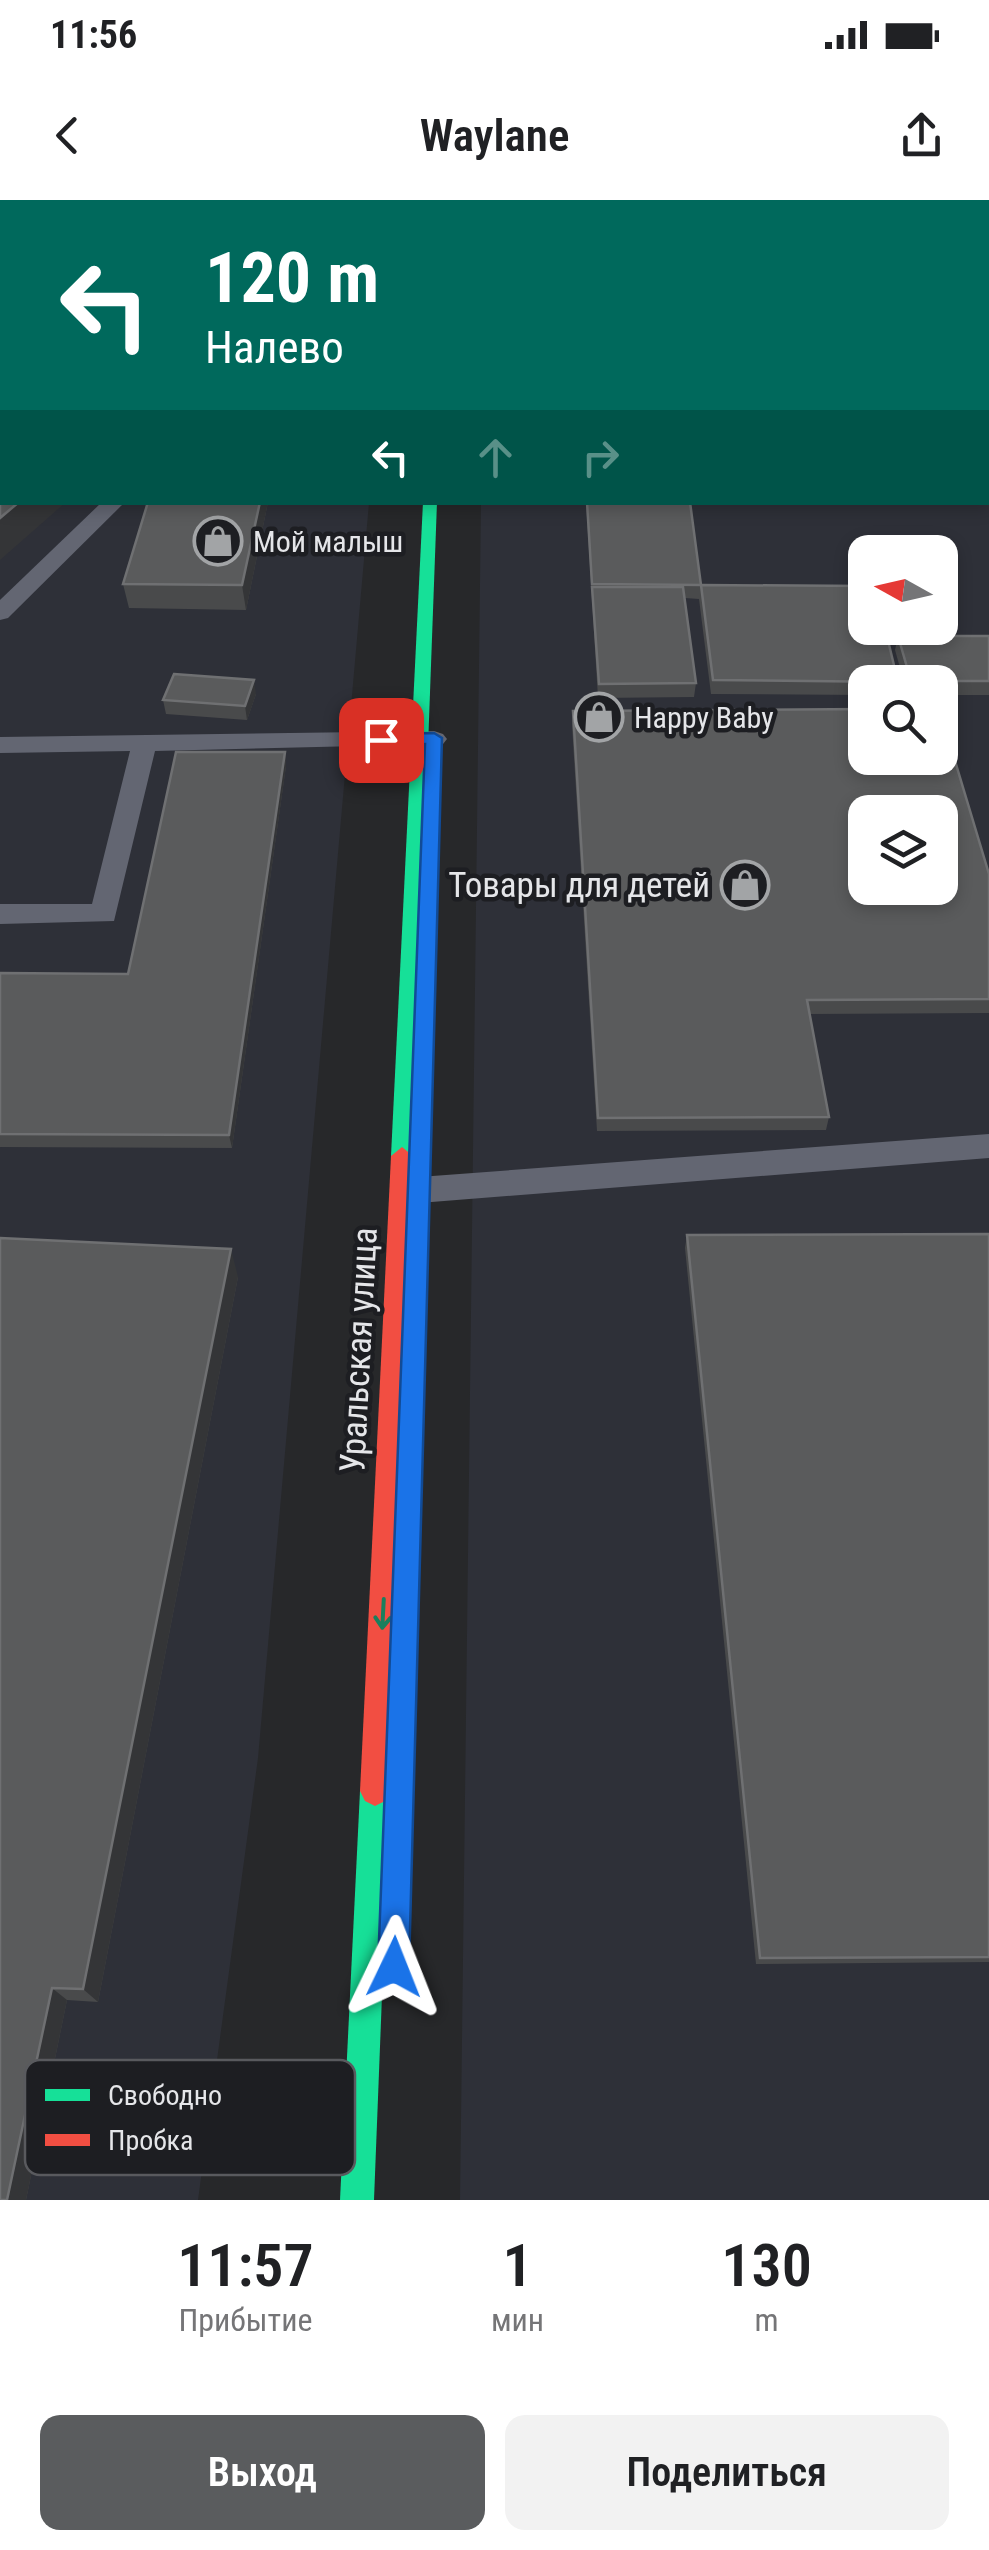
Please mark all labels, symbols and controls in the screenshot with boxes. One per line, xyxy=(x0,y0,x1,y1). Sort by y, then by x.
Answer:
text: 11:56 xyxy=(50,13,137,57)
icon: back xyxy=(40,108,95,163)
icon: share xyxy=(894,108,949,163)
text: Waylane xyxy=(420,109,569,162)
text: 120 m xyxy=(205,237,379,319)
icon: left xyxy=(40,240,170,370)
text: Налево xyxy=(205,321,344,374)
icon: left xyxy=(363,430,418,485)
icon: ahead xyxy=(468,430,523,485)
icon: right xyxy=(573,430,628,485)
shop icon: Мой малыш xyxy=(192,515,244,567)
place label: Мой малыш xyxy=(253,524,403,559)
north arrow xyxy=(848,535,958,645)
map controls xyxy=(848,535,958,905)
button: search xyxy=(848,665,958,775)
shop icon: Happy Baby xyxy=(573,691,625,743)
pin xyxy=(339,698,424,783)
place label: Happy Baby xyxy=(634,700,774,735)
icon: arrive xyxy=(354,713,409,768)
button: layers xyxy=(848,795,958,905)
shop icon: Товары для детей xyxy=(719,859,771,911)
place label: Товары для детей xyxy=(448,865,710,906)
street label: Уральская улица xyxy=(332,1226,386,1474)
one-way arrow xyxy=(373,1597,392,1630)
position arrow xyxy=(342,1915,446,2019)
legend xyxy=(25,2060,355,2175)
text: Свободно xyxy=(108,2079,222,2112)
text: Пробка xyxy=(108,2124,193,2157)
text: 11:57 xyxy=(177,2230,314,2301)
text: 1 xyxy=(502,2230,533,2301)
text: 130 xyxy=(721,2230,812,2301)
text: Прибытие xyxy=(178,2301,313,2339)
text: мин xyxy=(491,2301,544,2339)
text: m xyxy=(755,2301,779,2339)
button: Выход xyxy=(40,2415,485,2530)
button: Поделиться xyxy=(505,2415,949,2530)

